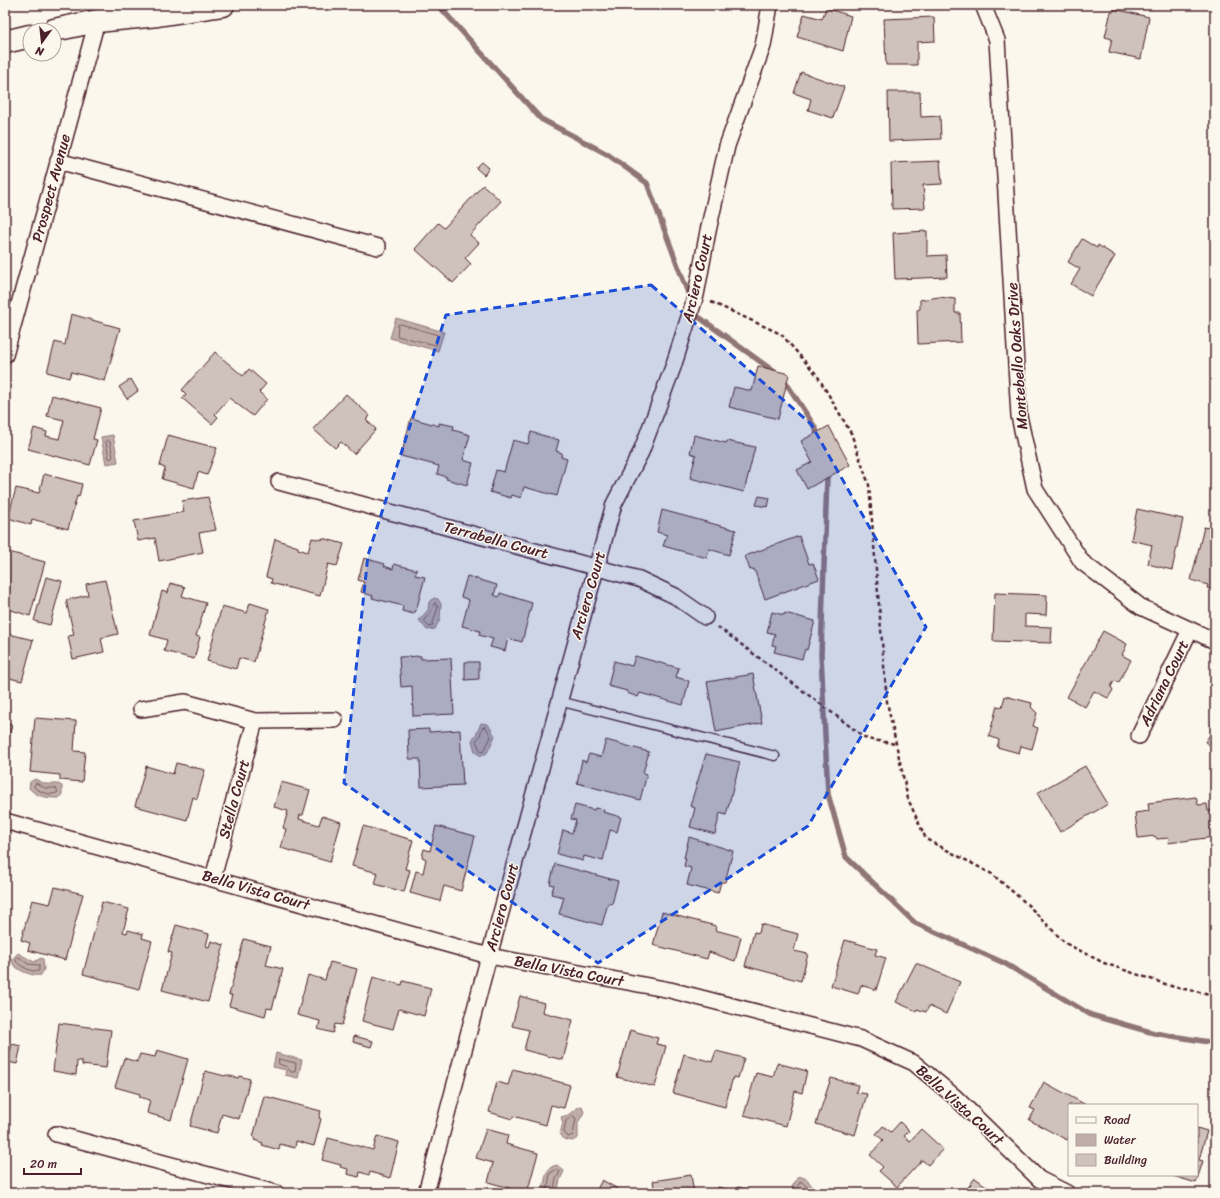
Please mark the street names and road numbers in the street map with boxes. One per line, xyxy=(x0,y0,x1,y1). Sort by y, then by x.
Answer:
street label: Prospect Avenue xyxy=(24,131,78,245)
street label: Arciero Court xyxy=(674,231,720,326)
street label: Montebello Oaks Drive xyxy=(999,281,1035,430)
street label: Terrabella Court xyxy=(441,514,552,567)
street label: Arciero Court xyxy=(563,547,613,643)
street label: Adriana Court xyxy=(1132,635,1196,731)
street label: Stella Court xyxy=(211,756,257,842)
street label: Arciero Court xyxy=(477,859,526,955)
street label: Bella Vista Court xyxy=(199,862,314,918)
street label: Bella Vista Court xyxy=(512,948,627,995)
street label: Bella Vista Court xyxy=(910,1058,1011,1152)

